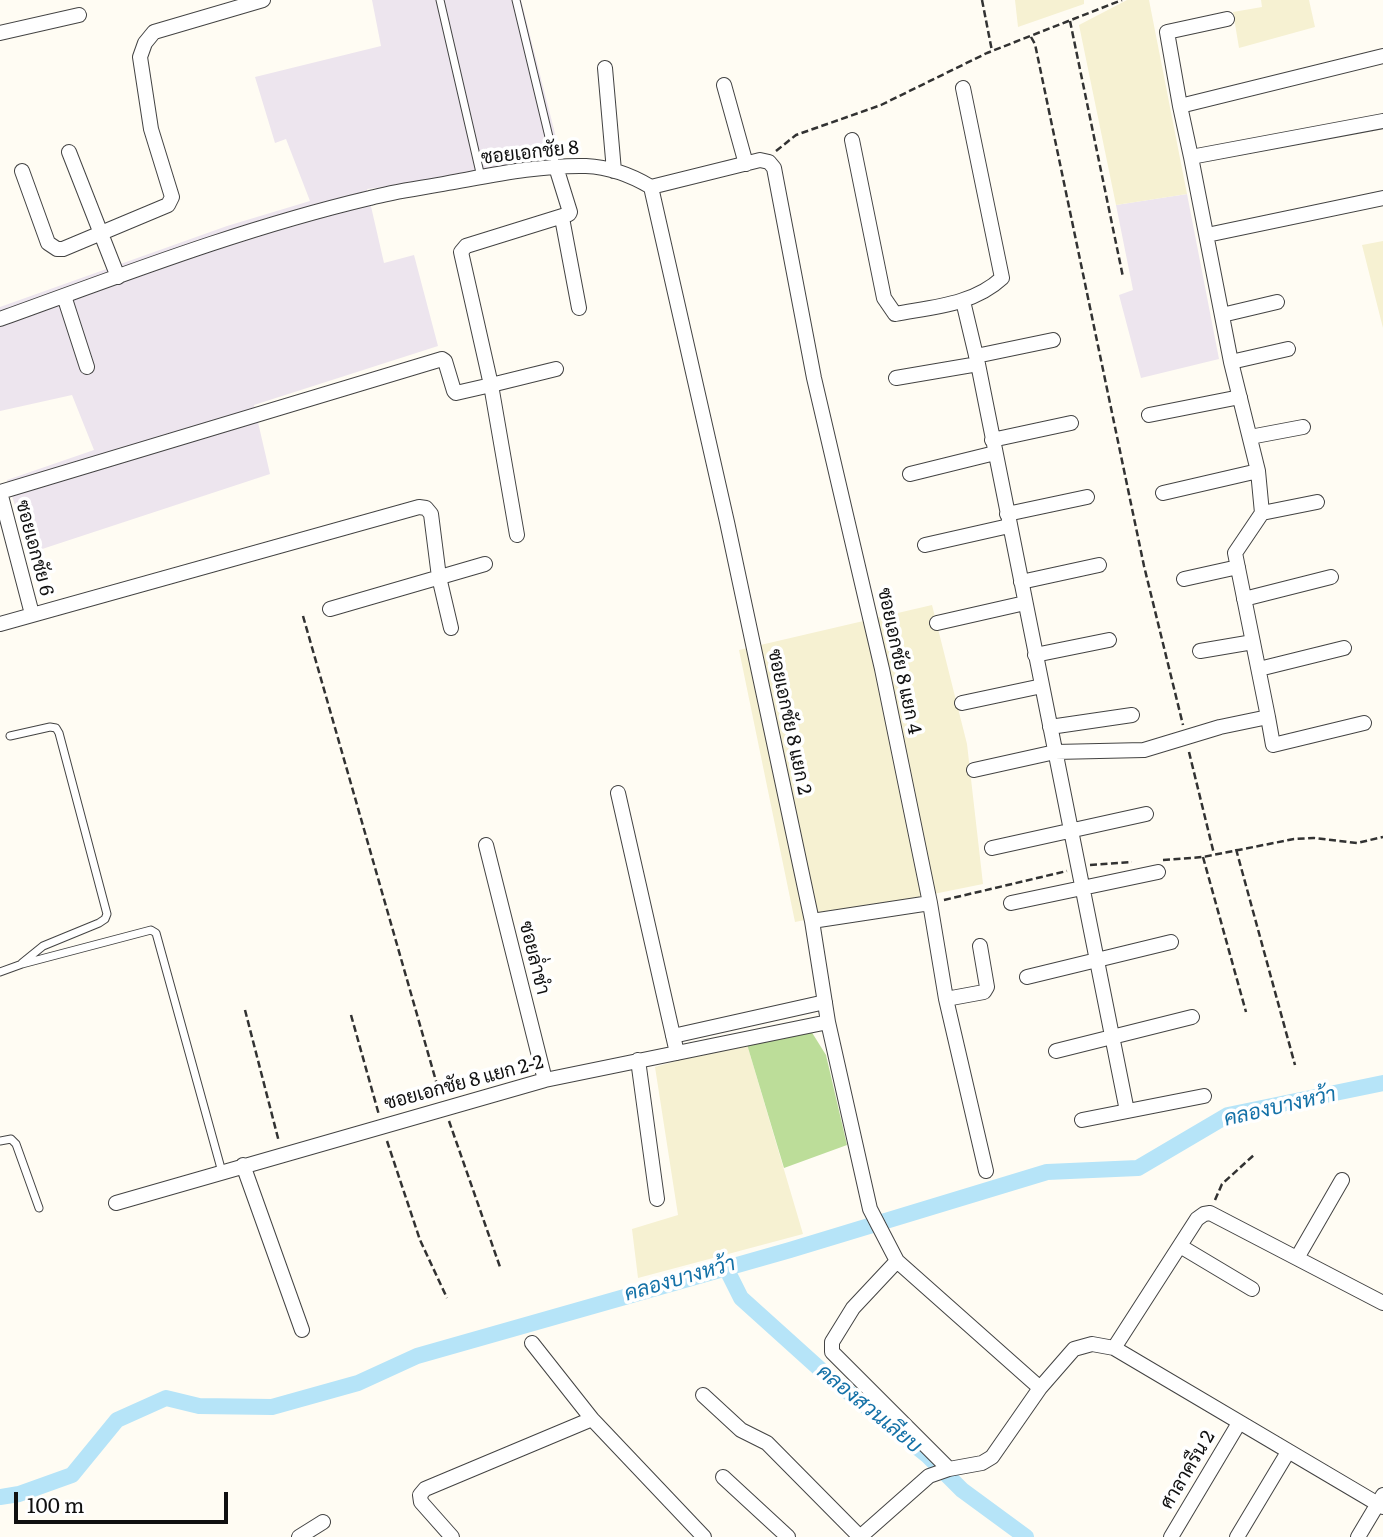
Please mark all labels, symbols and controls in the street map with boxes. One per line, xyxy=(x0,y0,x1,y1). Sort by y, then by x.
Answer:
street label: ซอยเอกชัย 8 xyxy=(480,137,580,169)
street label: ซอยเอกชัย 6 xyxy=(10,498,58,598)
street label: ซอยเอกชัย 8 แยก 4 xyxy=(872,586,926,736)
street label: ซอยเอกชัย 8 แยก 2 xyxy=(762,647,816,797)
street label: ซอยล่ำชำ xyxy=(514,919,554,997)
street label: ซอยเอกชัย 8 แยก 2-2 xyxy=(382,1051,546,1115)
water label: คลองบางหว้า xyxy=(1221,1082,1339,1132)
water label: คลองบางหว้า xyxy=(622,1251,738,1307)
water label: คลองสวนเลียบ xyxy=(812,1359,926,1459)
street label: ศาลาครืน 2 xyxy=(1156,1427,1220,1513)
scale bar xyxy=(18,1478,231,1522)
text: 100 m xyxy=(27,1488,84,1519)

